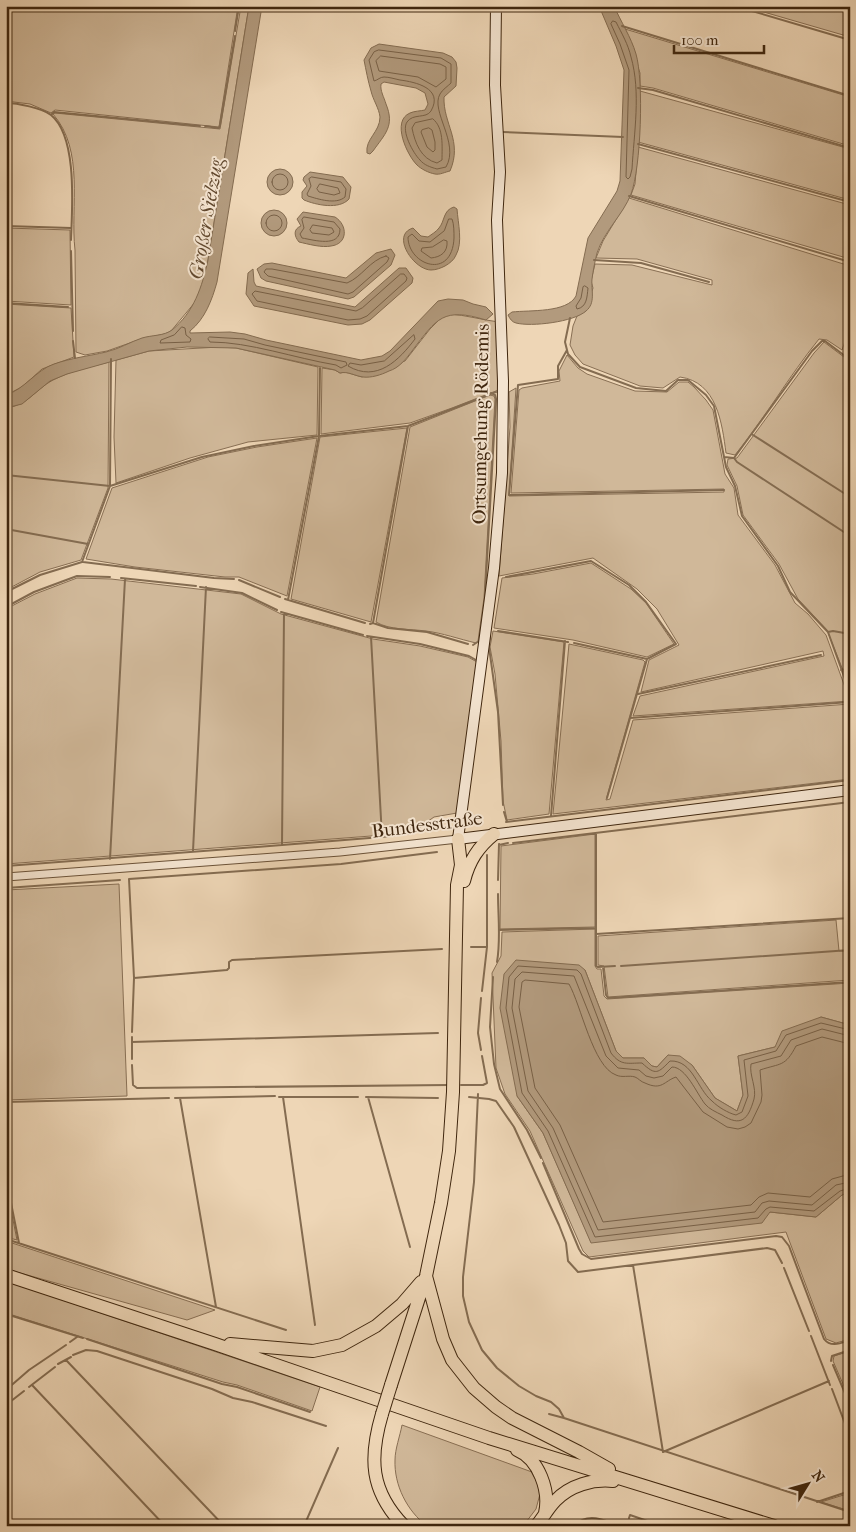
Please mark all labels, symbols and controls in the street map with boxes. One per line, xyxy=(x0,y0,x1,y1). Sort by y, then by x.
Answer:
scale bar xyxy=(674,22,764,54)
text: 100 m xyxy=(681,31,719,49)
water label: Großer Sielzug xyxy=(184,156,228,281)
street label: Ortsumgehung Rödemis xyxy=(468,323,494,525)
street label: Bundesstraße xyxy=(370,807,484,843)
north arrow xyxy=(784,1460,834,1510)
text: N xyxy=(808,1467,828,1486)

